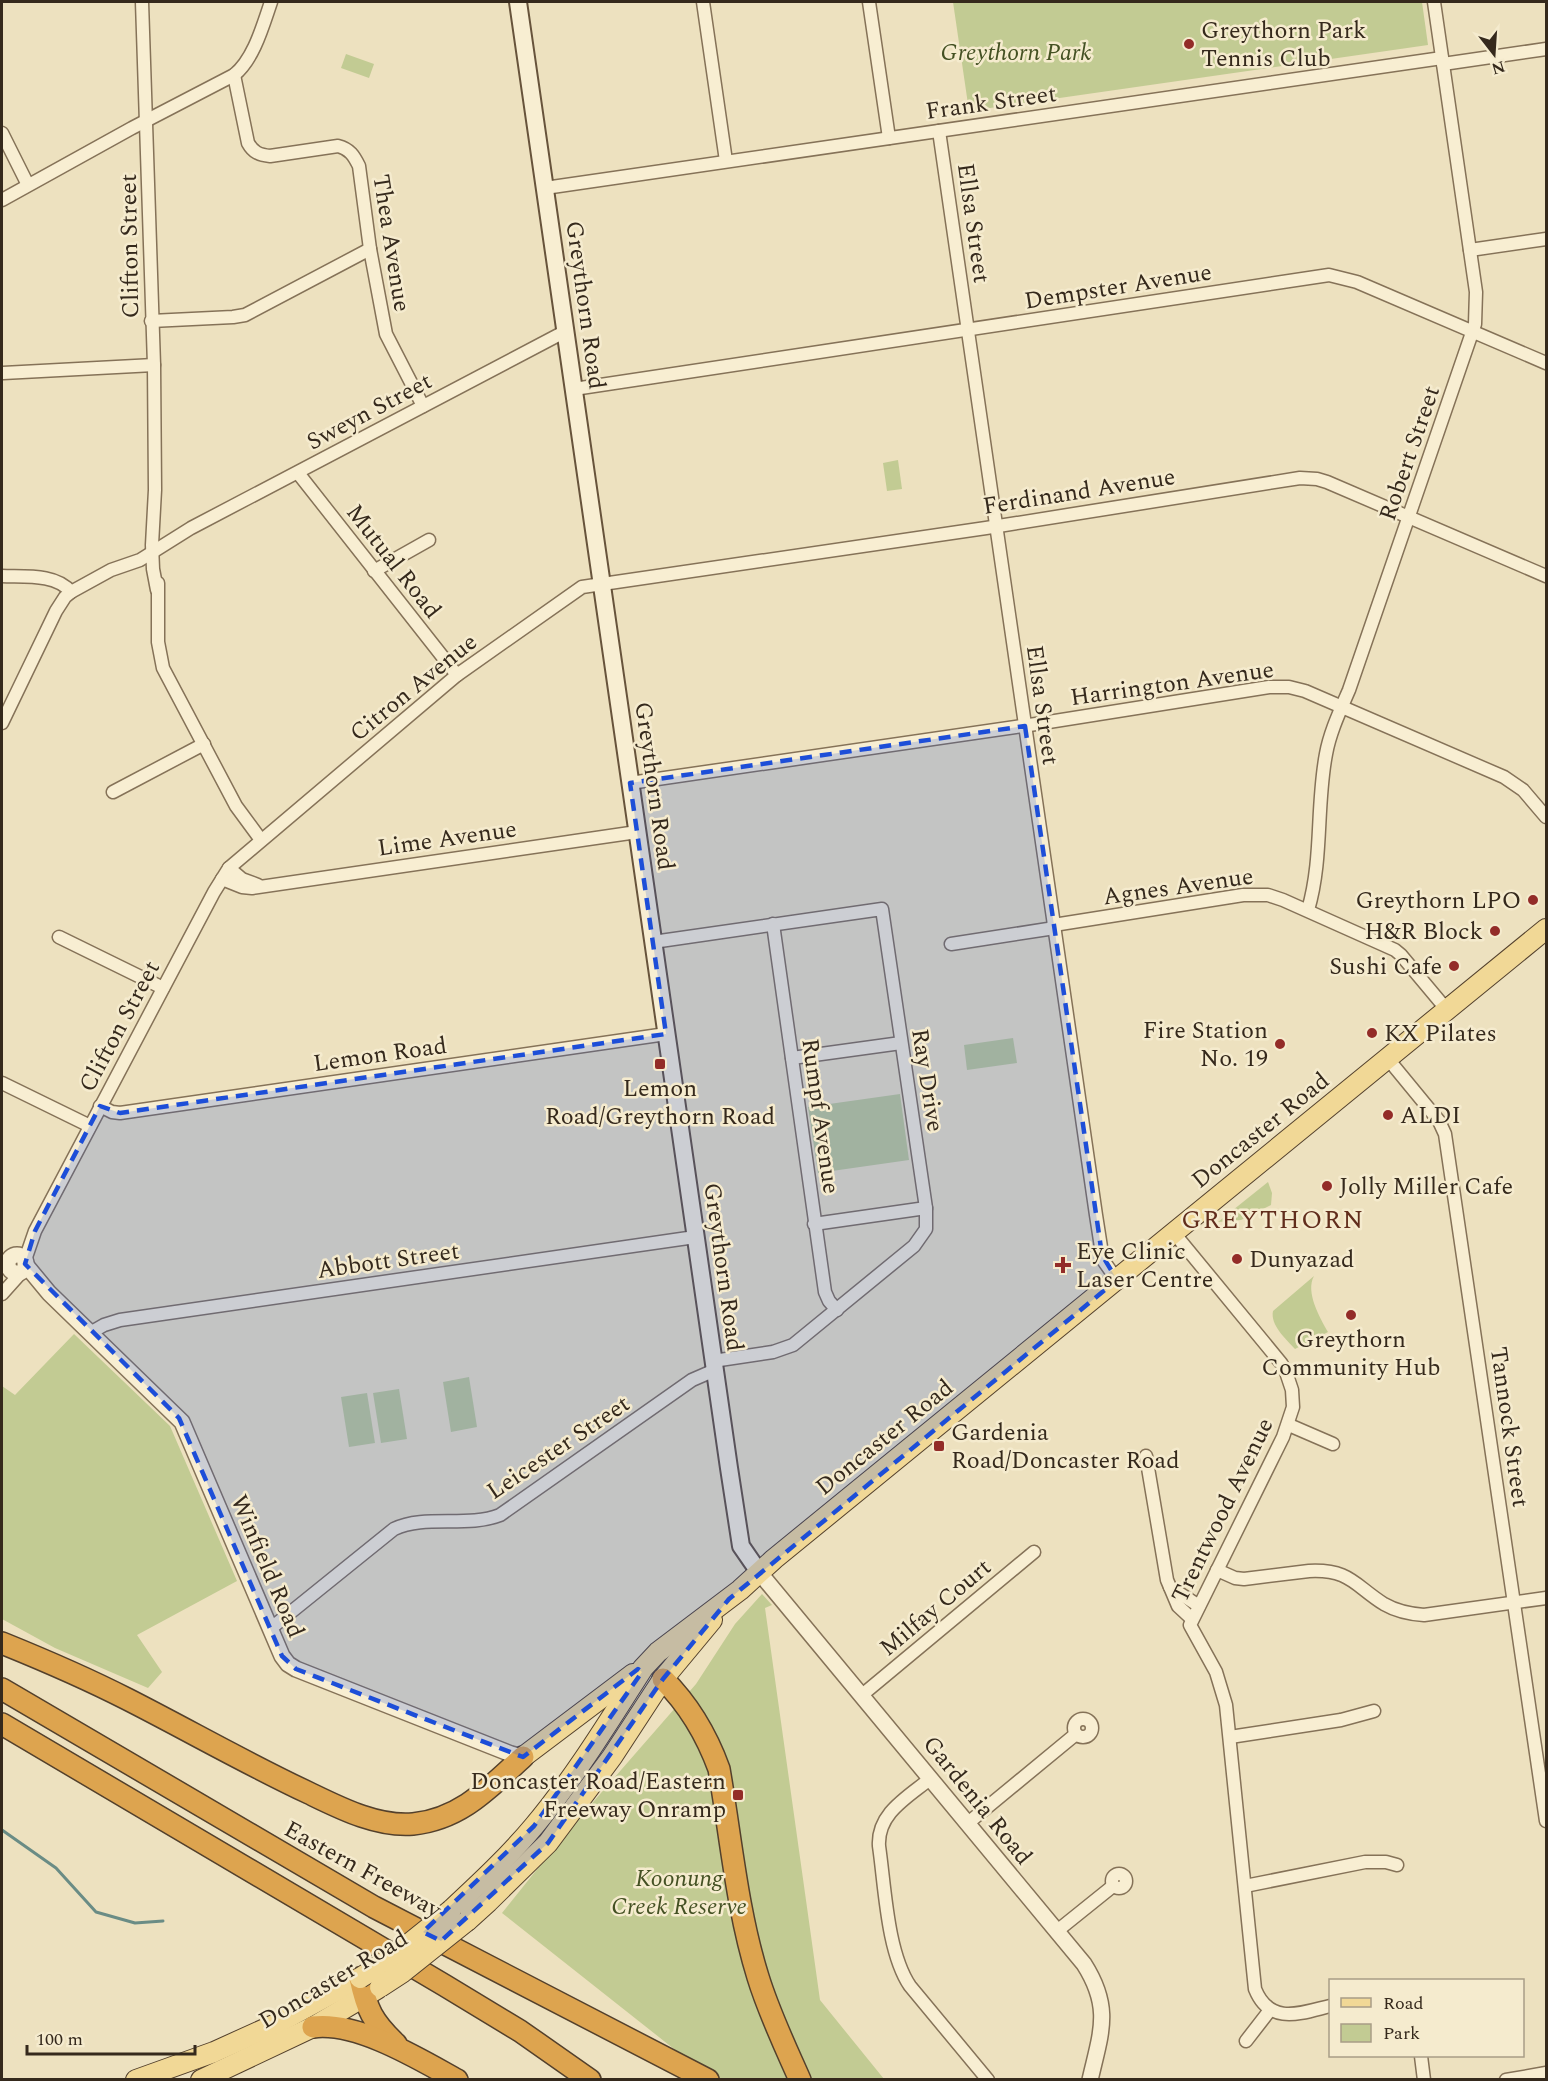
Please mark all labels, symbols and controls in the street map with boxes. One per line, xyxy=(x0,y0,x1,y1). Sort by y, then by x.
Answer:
place label: Greythorn Park Tennis Club xyxy=(1201,13,1367,77)
north arrow xyxy=(1464,24,1524,84)
park label: Greythorn Park xyxy=(941,35,1091,71)
marker: Greythorn Park Tennis Club xyxy=(1182,37,1196,51)
text: N xyxy=(1488,54,1508,81)
street label: Frank Street xyxy=(923,76,1059,130)
street label: Ellsa Street xyxy=(947,161,999,285)
street label: Thea Avenue xyxy=(362,172,420,315)
street label: Clifton Street xyxy=(111,173,149,319)
street label: Greythorn Road xyxy=(555,218,615,392)
street label: Dempster Avenue xyxy=(1022,254,1215,320)
street label: Sweyn Street xyxy=(300,364,439,460)
street label: Robert Street xyxy=(1370,381,1450,526)
street label: Ferdinand Avenue xyxy=(980,459,1178,525)
street label: Mutual Road xyxy=(337,496,450,627)
street label: Citron Avenue xyxy=(342,625,485,751)
street label: Ellsa Street xyxy=(1016,643,1068,767)
street label: Harrington Avenue xyxy=(1068,652,1276,716)
street label: Greythorn Road xyxy=(624,699,684,873)
street label: Lime Avenue xyxy=(375,811,519,867)
street label: Agnes Avenue xyxy=(1101,859,1256,915)
place label: Greythorn LPO xyxy=(1355,883,1521,919)
marker: Greythorn LPO xyxy=(1526,893,1540,907)
place label: H&R Block xyxy=(1364,914,1483,950)
marker: H&R Block xyxy=(1488,924,1502,938)
place label: Sushi Cafe xyxy=(1329,949,1442,985)
street label: Clifton Street xyxy=(70,954,170,1099)
marker: Sushi Cafe xyxy=(1447,959,1461,973)
place label: Fire Station No. 19 xyxy=(1143,1013,1268,1077)
place label: KX Pilates xyxy=(1384,1016,1497,1052)
street label: Ray Drive xyxy=(901,1026,953,1134)
marker: KX Pilates xyxy=(1365,1026,1379,1040)
street label: Lemon Road xyxy=(311,1028,449,1082)
street label: Rumpf Avenue xyxy=(791,1036,849,1196)
marker: Fire Station No. 19 xyxy=(1273,1037,1287,1051)
marker: Lemon Road/Greythorn Road xyxy=(653,1057,667,1071)
street label: Doncaster Road xyxy=(1184,1064,1337,1198)
place label: Lemon Road/Greythorn Road xyxy=(545,1071,775,1135)
place label: ALDI xyxy=(1400,1098,1461,1134)
marker: ALDI xyxy=(1381,1108,1395,1122)
place label: Jolly Miller Cafe xyxy=(1339,1169,1513,1205)
marker: Jolly Miller Cafe xyxy=(1320,1179,1334,1193)
street label: Greythorn Road xyxy=(693,1180,753,1354)
district label: GREYTHORN xyxy=(1181,1200,1365,1240)
street label: Abbott Street xyxy=(315,1233,462,1289)
place label: Eye Clinic Laser Centre xyxy=(1076,1234,1213,1298)
place label: Dunyazad xyxy=(1249,1242,1355,1278)
marker: Dunyazad xyxy=(1230,1252,1244,1266)
marker: Eye Clinic Laser Centre xyxy=(1054,1256,1072,1274)
marker: Greythorn Community Hub xyxy=(1344,1308,1358,1322)
place label: Greythorn Community Hub xyxy=(1262,1322,1440,1386)
street label: Tannock Street xyxy=(1480,1344,1538,1510)
street label: Doncaster Road xyxy=(808,1371,961,1505)
street label: Leicester Street xyxy=(480,1386,637,1509)
street label: Trentwood Avenue xyxy=(1162,1412,1283,1609)
place label: Gardenia Road/Doncaster Road xyxy=(951,1415,1180,1479)
marker: Gardenia Road/Doncaster Road xyxy=(932,1439,946,1453)
street label: Winfield Road xyxy=(221,1489,313,1644)
street label: Milfay Court xyxy=(872,1550,1000,1666)
street label: Gardenia Road xyxy=(914,1728,1041,1873)
place label: Doncaster Road/Eastern Freeway Onramp xyxy=(470,1764,726,1828)
marker: Doncaster Road/Eastern Freeway Onramp xyxy=(731,1788,745,1802)
street label: Eastern Freeway xyxy=(277,1812,449,1929)
park label: Koonung Creek Reserve xyxy=(611,1861,747,1925)
street label: Doncaster Road xyxy=(252,1921,415,2039)
legend xyxy=(1329,1979,1524,2057)
text: Road xyxy=(1383,1990,1424,2017)
scale bar xyxy=(27,2018,195,2056)
text: Park xyxy=(1383,2020,1420,2047)
text: 100 m xyxy=(36,2026,83,2053)

